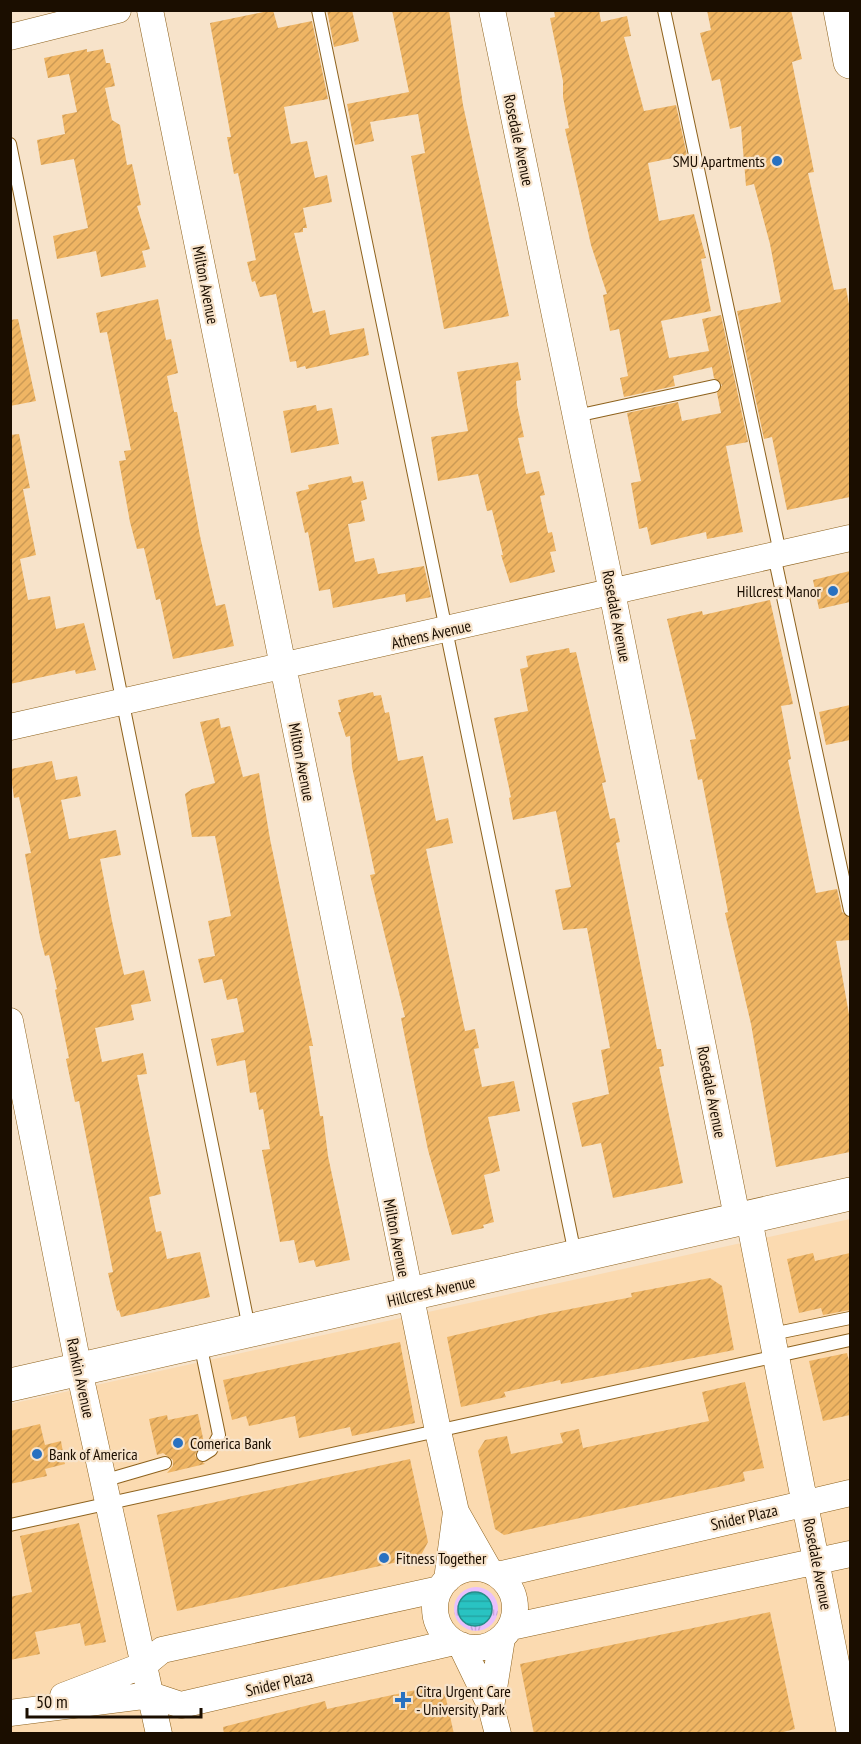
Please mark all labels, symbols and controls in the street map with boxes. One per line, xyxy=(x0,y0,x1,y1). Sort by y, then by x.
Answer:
street label: Rosedale Avenue xyxy=(500,92,538,188)
place label: SMU Apartments xyxy=(673,151,765,171)
marker: SMU Apartments xyxy=(770,154,784,168)
street label: Milton Avenue xyxy=(189,244,223,326)
street label: Rosedale Avenue xyxy=(598,568,636,664)
place label: Hillcrest Manor xyxy=(737,581,822,601)
marker: Hillcrest Manor xyxy=(826,584,840,598)
street label: Athens Avenue xyxy=(389,615,473,653)
street label: Milton Avenue xyxy=(285,721,319,803)
street label: Rosedale Avenue xyxy=(693,1044,731,1140)
street label: Milton Avenue xyxy=(380,1197,414,1279)
street label: Hillcrest Avenue xyxy=(385,1271,477,1311)
street label: Rankin Avenue xyxy=(63,1336,99,1420)
place label: Comerica Bank xyxy=(190,1433,272,1453)
marker: Comerica Bank xyxy=(171,1436,185,1450)
place label: Bank of America xyxy=(49,1444,138,1464)
marker: Bank of America xyxy=(30,1447,44,1461)
street label: Snider Plaza xyxy=(709,1500,779,1534)
street label: Rosedale Avenue xyxy=(799,1516,837,1612)
place label: Fitness Together xyxy=(396,1548,487,1568)
marker: Fitness Together xyxy=(377,1551,391,1565)
street label: Snider Plaza xyxy=(244,1666,314,1700)
scale bar xyxy=(27,1681,201,1719)
place label: Citra Urgent Care - University Park xyxy=(416,1681,511,1719)
text: 50 m xyxy=(36,1690,68,1713)
marker: Citra Urgent Care - University Park xyxy=(394,1691,412,1709)

